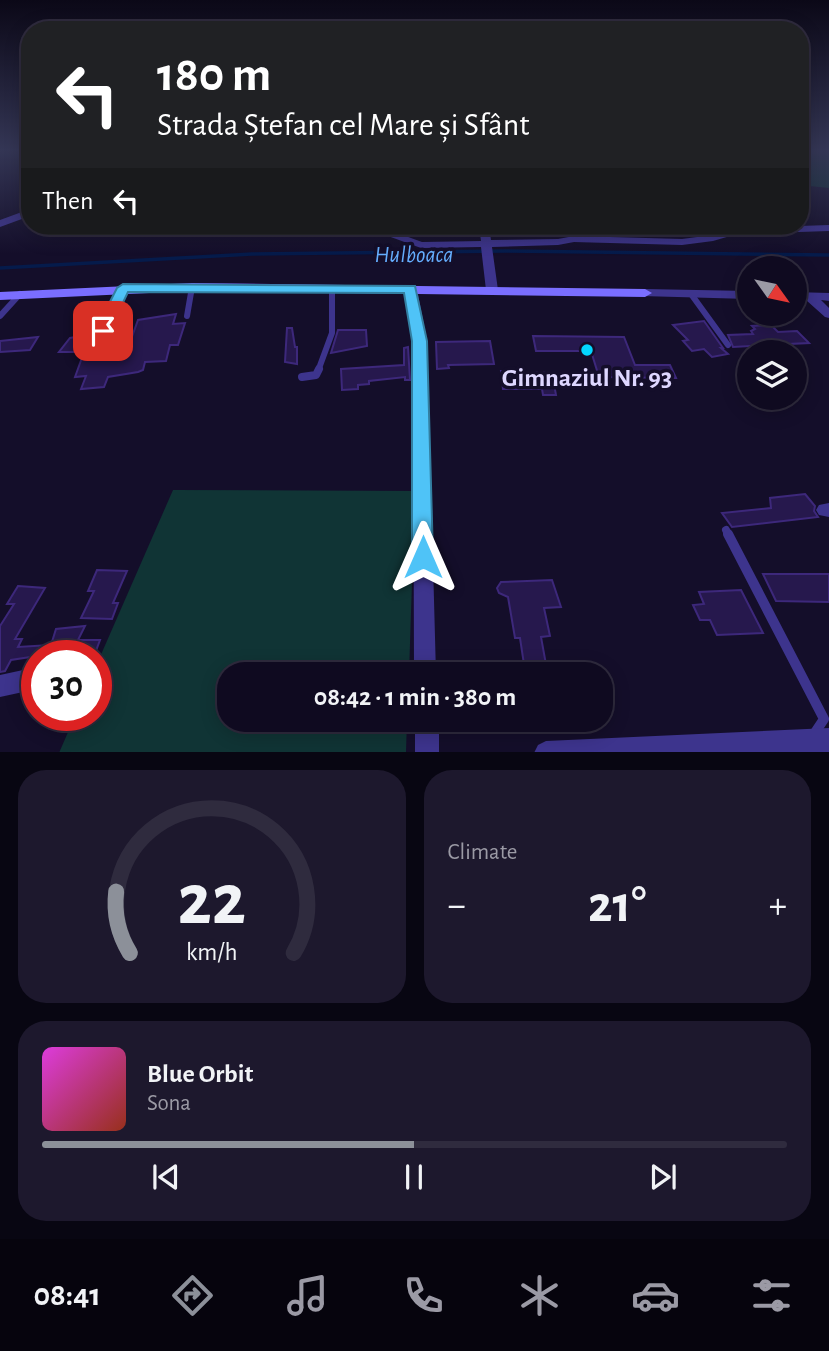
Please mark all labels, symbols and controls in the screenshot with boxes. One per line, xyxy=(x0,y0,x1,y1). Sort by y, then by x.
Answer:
icon: left xyxy=(42,49,133,140)
text: 180 m xyxy=(157,51,271,100)
text: Strada Ștefan cel Mare și Sfânt xyxy=(157,109,529,141)
icon: left xyxy=(107,182,145,220)
text: Then xyxy=(42,188,93,214)
water label: Hulboaca xyxy=(375,244,453,267)
north arrow xyxy=(737,256,807,326)
map controls xyxy=(737,256,807,410)
pin xyxy=(73,301,133,361)
icon: arrive xyxy=(84,312,122,350)
button: layers xyxy=(737,340,807,410)
marker: Gimnaziul Nr. 93 xyxy=(579,342,595,358)
place label: Gimnaziul Nr. 93 xyxy=(502,365,672,391)
position arrow xyxy=(386,520,460,594)
speed limit sign: 30 xyxy=(21,640,112,731)
text: 08:42 · 1 min · 380 m xyxy=(314,684,516,710)
text: Climate xyxy=(448,841,517,864)
text: 22 xyxy=(177,865,246,938)
text: 21° xyxy=(588,879,646,931)
text: − xyxy=(448,887,466,925)
text: + xyxy=(769,887,787,925)
text: km/h xyxy=(186,939,238,964)
text: Blue Orbit xyxy=(147,1061,253,1087)
text: Sona xyxy=(147,1092,191,1115)
icon: previous xyxy=(147,1158,185,1196)
icon: pause xyxy=(395,1158,433,1196)
icon: next xyxy=(644,1158,682,1196)
icon: directions xyxy=(168,1271,217,1320)
icon: music xyxy=(283,1271,332,1320)
icon: phone xyxy=(399,1271,448,1320)
icon: climate xyxy=(515,1271,564,1320)
icon: car xyxy=(631,1271,680,1320)
icon: filters xyxy=(747,1271,796,1320)
text: 08:41 xyxy=(33,1279,101,1311)

